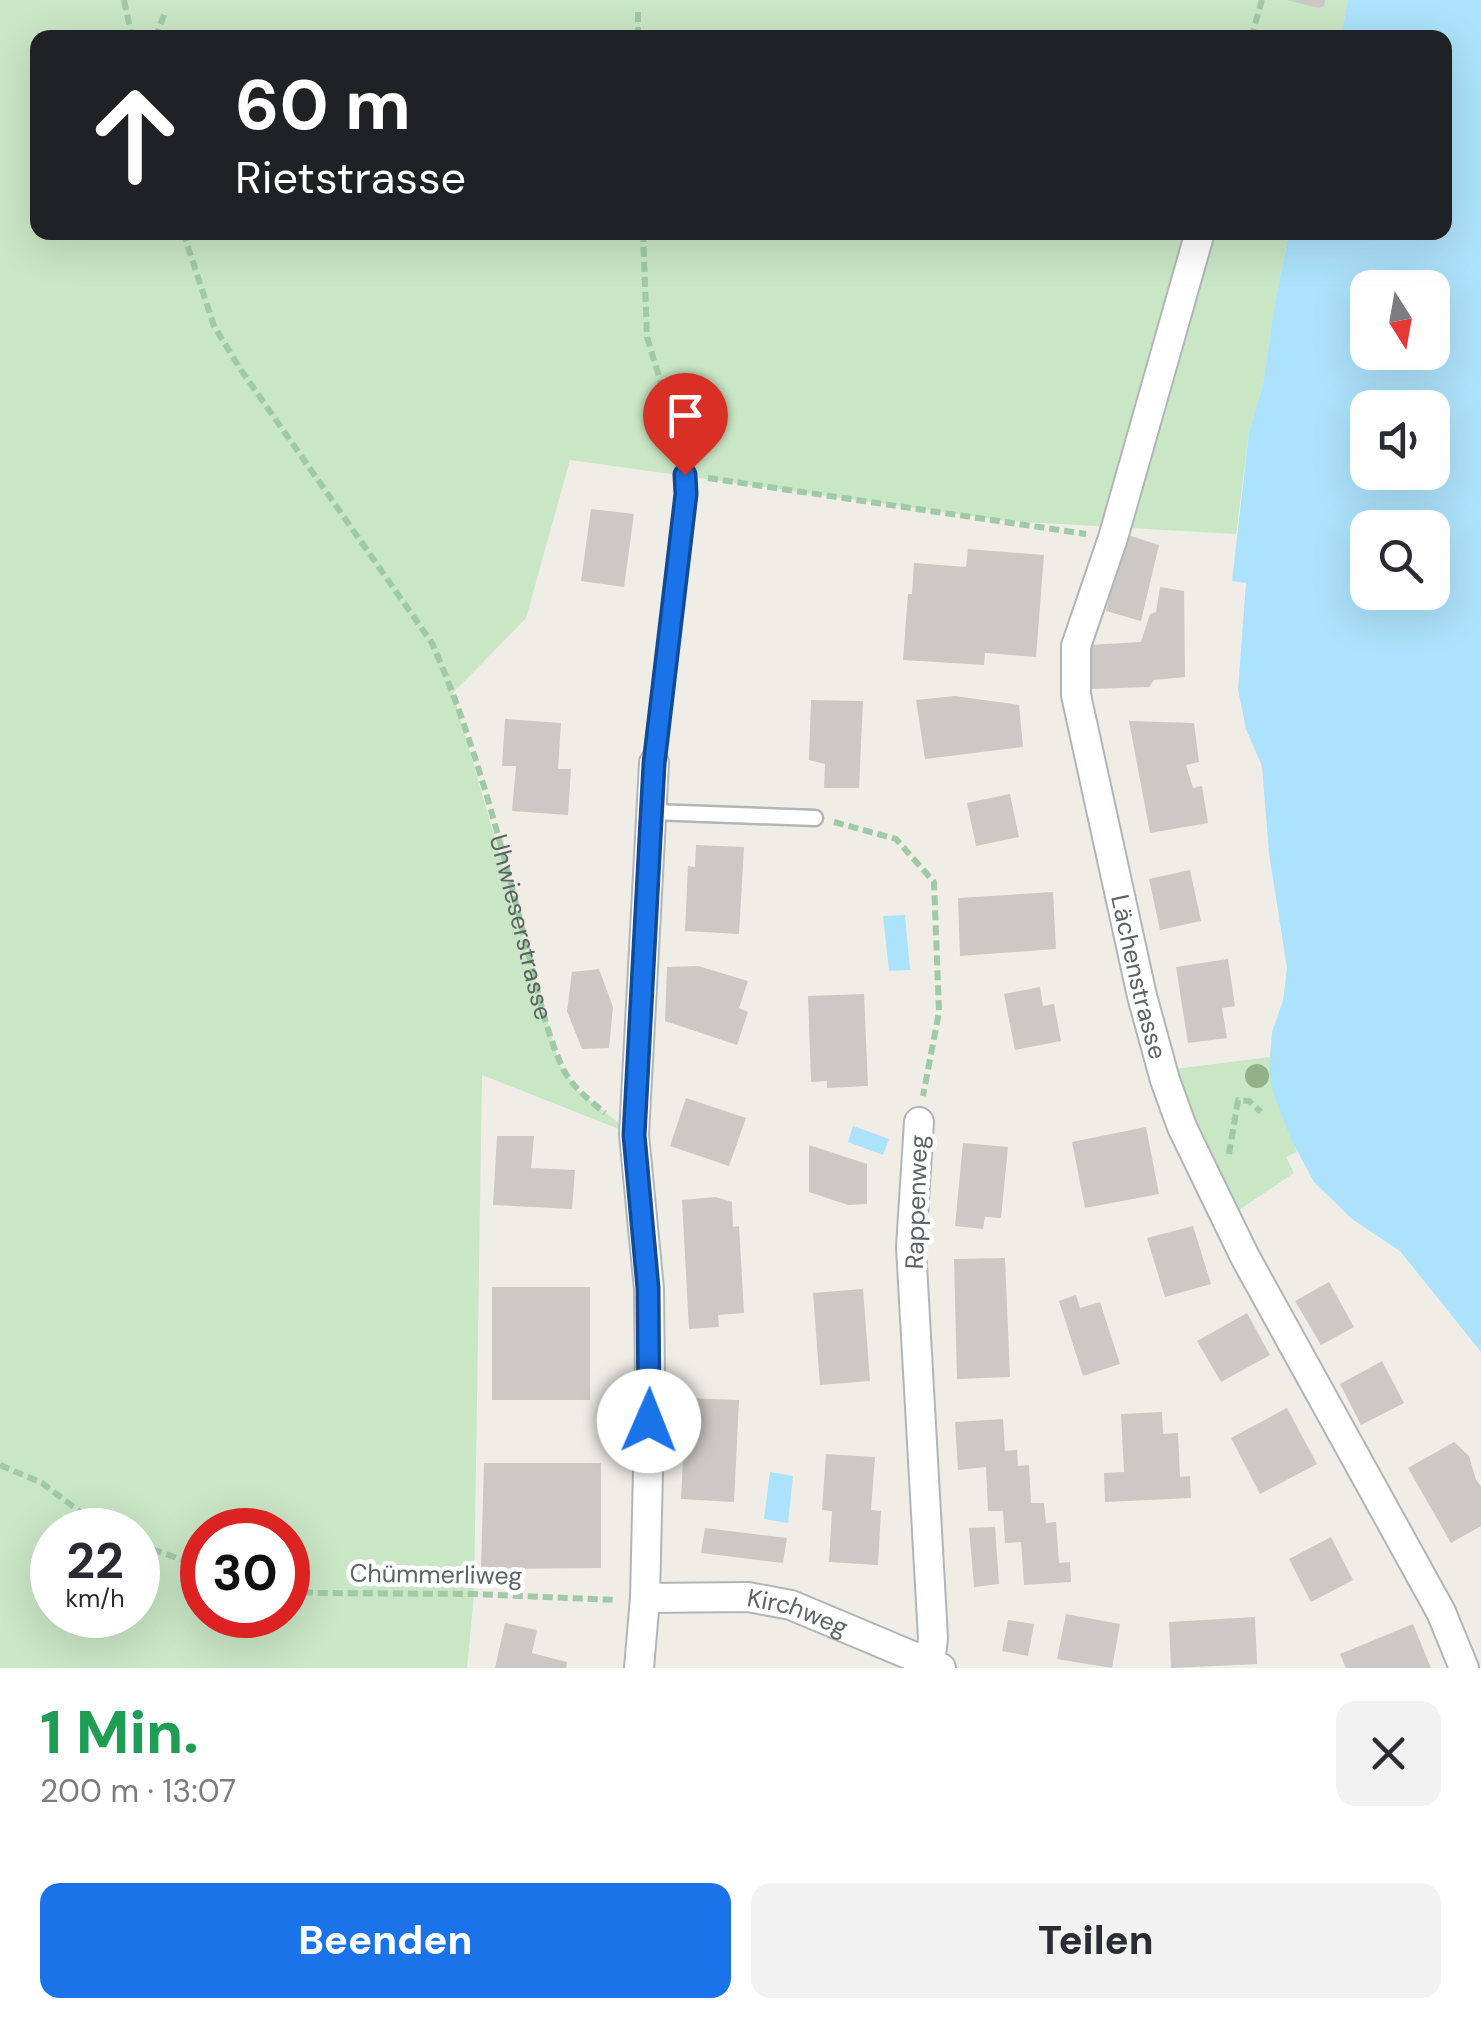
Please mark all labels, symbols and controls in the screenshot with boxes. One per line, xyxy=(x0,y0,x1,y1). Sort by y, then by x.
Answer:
text: 60 m xyxy=(235,60,411,151)
icon: ahead xyxy=(70,70,200,200)
text: Rietstrasse xyxy=(235,148,466,207)
north arrow xyxy=(1350,270,1450,370)
map controls xyxy=(1350,270,1450,610)
pin xyxy=(643,373,728,476)
icon: arrive xyxy=(658,388,713,443)
button: sound xyxy=(1350,390,1450,490)
button: search xyxy=(1350,510,1450,610)
street label: Uhwieserstrasse xyxy=(481,831,560,1024)
street label: Lächenstrasse xyxy=(1103,891,1174,1063)
street label: Rappenweg xyxy=(898,1134,935,1270)
position arrow xyxy=(597,1369,701,1473)
speed limit sign: 30 xyxy=(180,1508,310,1638)
text: 22 xyxy=(66,1528,124,1594)
street label: Chümmerliweg xyxy=(349,1556,523,1593)
street label: Kirchweg xyxy=(744,1581,853,1644)
text: km/h xyxy=(65,1582,125,1615)
text: 1 Min. xyxy=(40,1693,199,1772)
button: close xyxy=(1336,1701,1441,1806)
text: 200 m · 13:07 xyxy=(40,1770,236,1812)
button: Beenden xyxy=(40,1883,731,1998)
button: Teilen xyxy=(751,1883,1441,1998)

